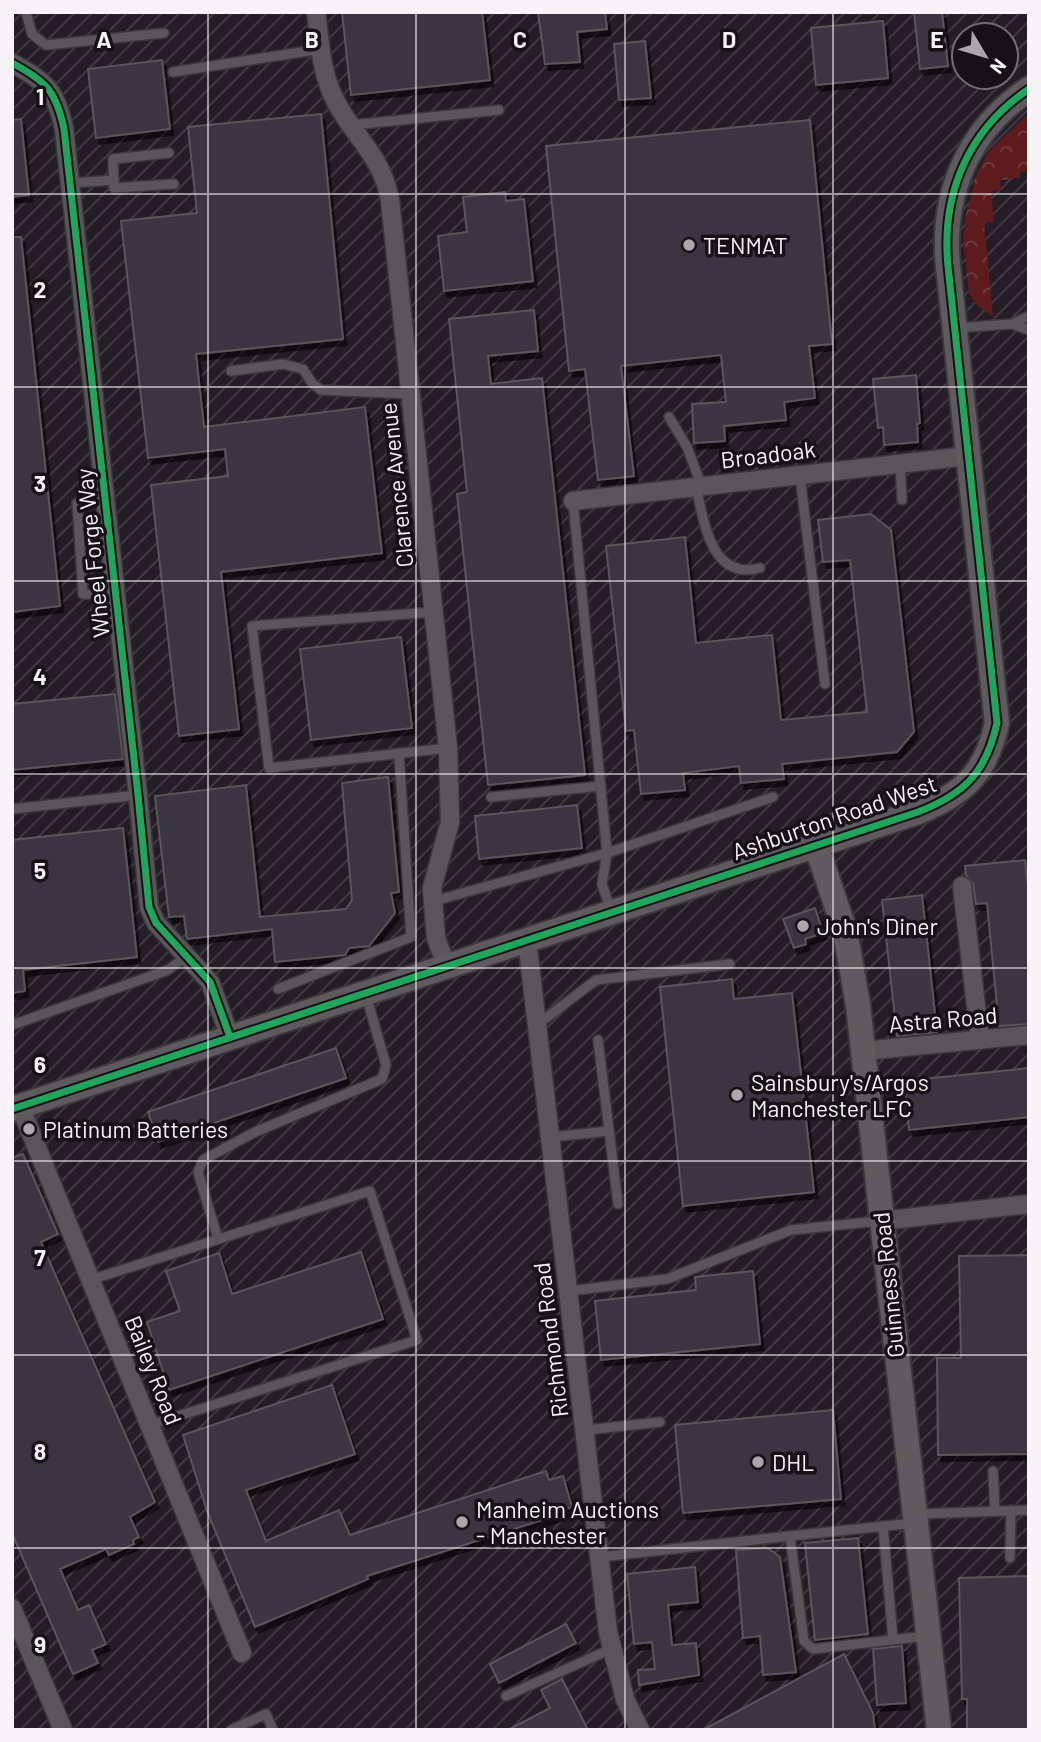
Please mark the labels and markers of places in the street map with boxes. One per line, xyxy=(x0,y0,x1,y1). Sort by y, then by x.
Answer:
place label: TENMAT xyxy=(703,231,788,259)
marker: TENMAT xyxy=(681,237,697,253)
place label: John's Diner xyxy=(817,912,939,940)
marker: John's Diner xyxy=(795,918,811,934)
place label: Sainsbury's/Argos Manchester LFC xyxy=(751,1068,929,1122)
marker: Sainsbury's/Argos Manchester LFC xyxy=(729,1087,745,1103)
place label: Platinum Batteries xyxy=(43,1115,228,1143)
marker: Platinum Batteries xyxy=(21,1121,37,1137)
place label: DHL xyxy=(772,1448,814,1476)
marker: DHL xyxy=(750,1454,766,1470)
place label: Manheim Auctions - Manchester xyxy=(476,1495,659,1549)
marker: Manheim Auctions - Manchester xyxy=(454,1514,470,1530)

